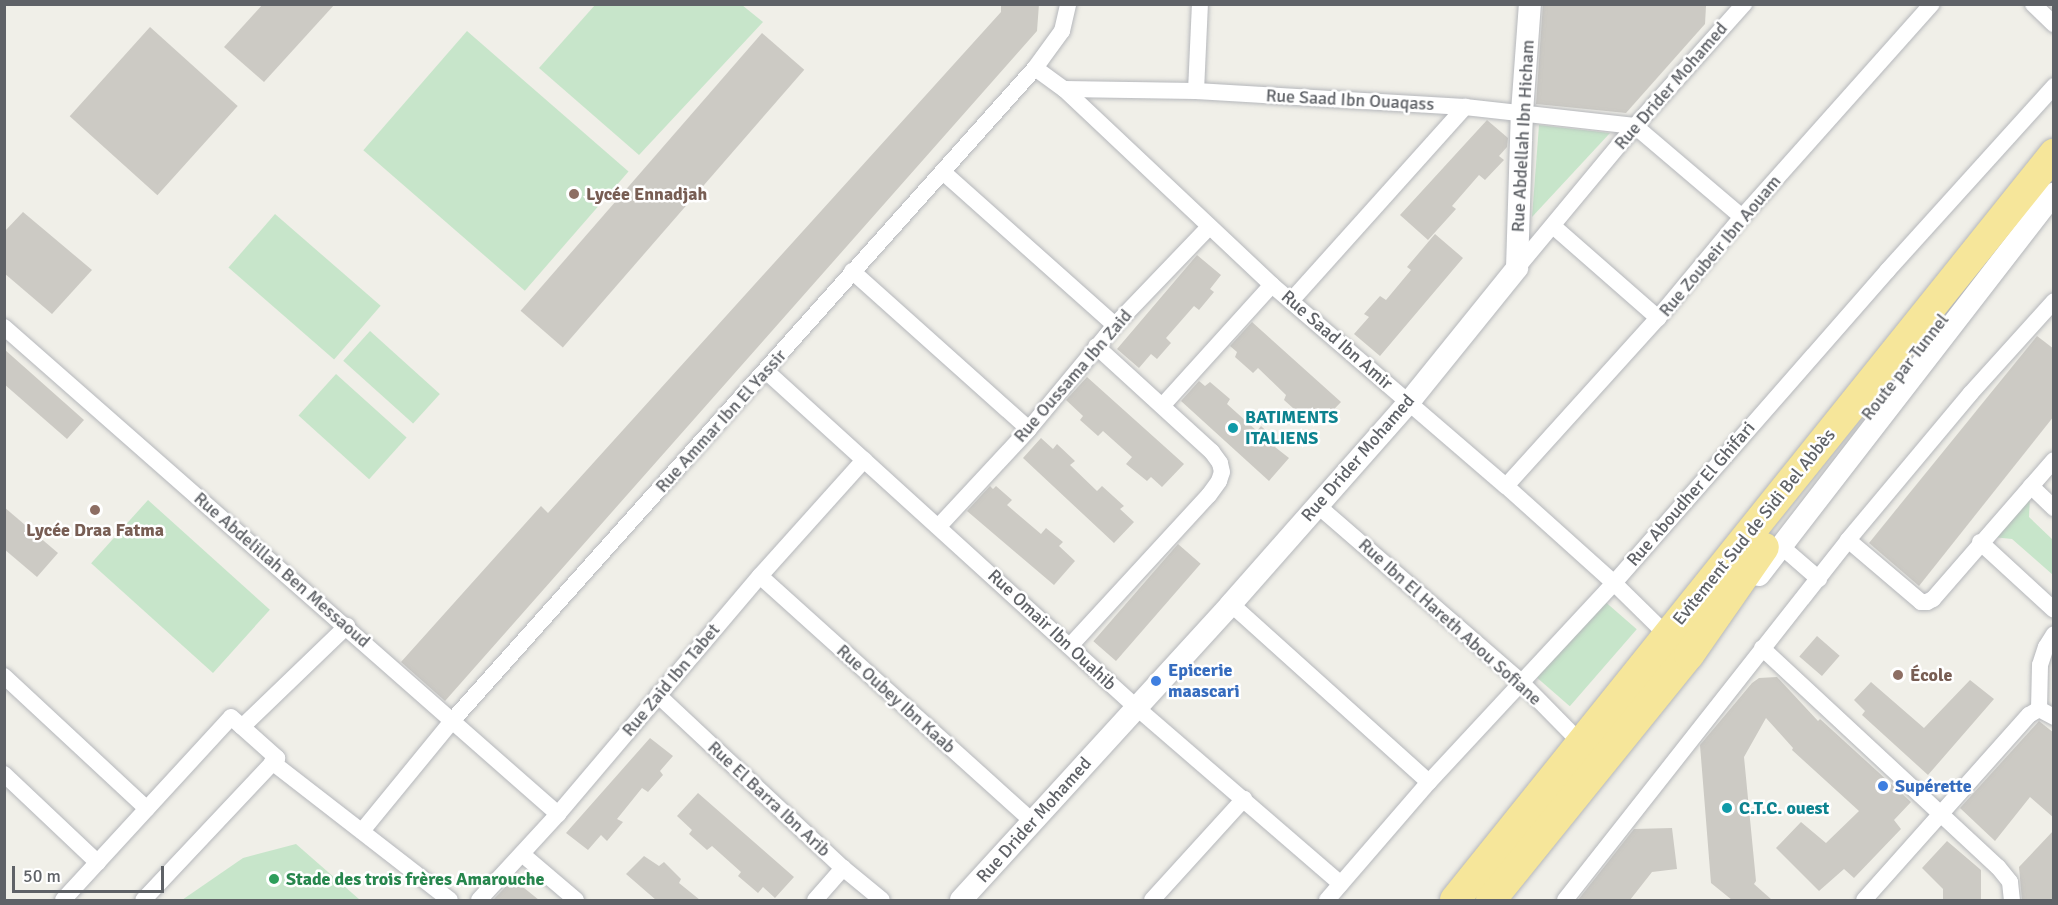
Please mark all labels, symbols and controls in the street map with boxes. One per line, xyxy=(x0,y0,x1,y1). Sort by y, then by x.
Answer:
street label: Rue Drider Mohamed xyxy=(1610,18,1732,154)
street label: Rue Abdellah Ibn Hicham xyxy=(1507,39,1539,233)
street label: Rue Saad Ibn Ouaqass xyxy=(1265,85,1435,115)
street label: Rue Zoubeir Ibn Aouam xyxy=(1654,171,1786,321)
place label: Lycée Ennadjah xyxy=(586,183,707,205)
marker: Lycée Ennadjah xyxy=(567,187,581,201)
street label: Rue Saad Ibn Amir xyxy=(1277,286,1397,394)
street label: Rue Oussama Ibn Zaid xyxy=(1009,305,1137,447)
street label: Route par Tunnel xyxy=(1857,309,1953,425)
street label: Rue Ammar Ibn El Yassir xyxy=(651,345,791,497)
street label: Rue Drider Mohamed xyxy=(1297,390,1419,526)
place label: BATIMENTS ITALIENS xyxy=(1245,407,1338,450)
street label: Rue Aboudher El Ghifari xyxy=(1622,417,1760,571)
marker: BATIMENTS ITALIENS xyxy=(1226,421,1240,435)
street label: Evitement Sud de Sidi Bel Abbès xyxy=(1668,424,1840,630)
street label: Rue Abdelillah Ben Messaoud xyxy=(189,488,375,652)
marker: Lycée Draa Fatma xyxy=(88,503,102,517)
place label: Lycée Draa Fatma xyxy=(26,519,164,541)
street label: Rue Ibn El Hareth Abou Sofiane xyxy=(1354,534,1546,710)
street label: Rue Omair Ibn Ouahib xyxy=(983,565,1121,695)
street label: Rue Zaid Ibn Tabet xyxy=(618,619,724,741)
street label: Rue Oubey Ibn Kaab xyxy=(832,640,960,758)
place label: Epicerie maascari xyxy=(1168,660,1240,702)
place label: École xyxy=(1910,664,1952,686)
marker: École xyxy=(1891,668,1905,682)
marker: Epicerie maascari xyxy=(1149,674,1163,688)
street label: Rue El Barra Ibn Arib xyxy=(703,737,835,861)
street label: Rue Drider Mohamed xyxy=(972,753,1096,887)
place label: Supérette xyxy=(1895,775,1972,797)
marker: Supérette xyxy=(1876,779,1890,793)
place label: C.T.C. ouest xyxy=(1739,797,1829,819)
marker: C.T.C. ouest xyxy=(1720,801,1734,815)
scale bar xyxy=(15,854,166,892)
text: 50 m xyxy=(23,865,61,887)
place label: Stade des trois frères Amarouche xyxy=(286,868,545,890)
marker: Stade des trois frères Amarouche xyxy=(267,872,281,886)

